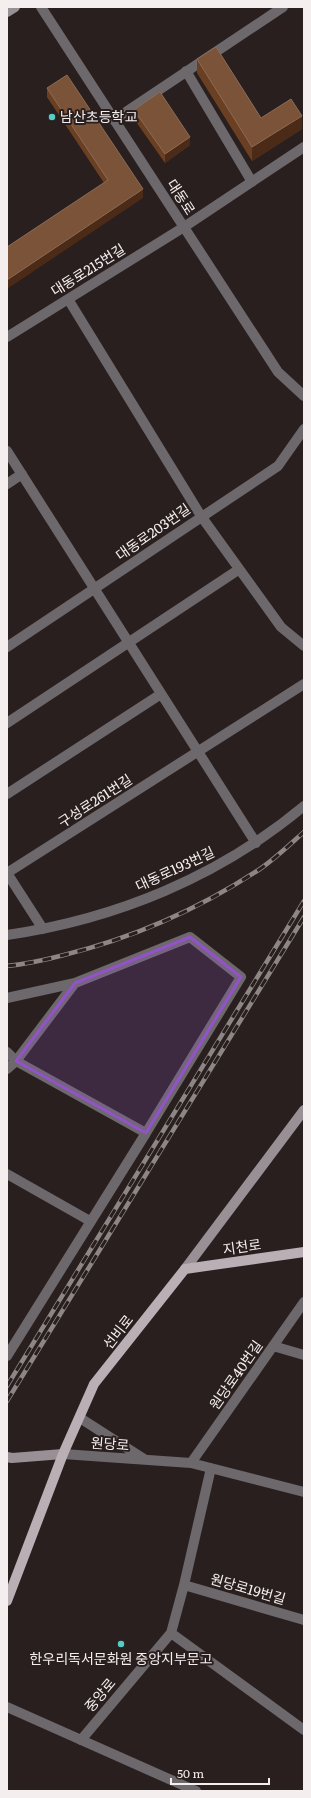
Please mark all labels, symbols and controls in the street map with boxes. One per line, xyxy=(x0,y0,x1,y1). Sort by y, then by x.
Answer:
place label: 남산초등학교 xyxy=(60,106,137,126)
marker: 남산초등학교 xyxy=(47,112,57,122)
street label: 대동로 xyxy=(163,175,201,218)
street label: 대동로215번길 xyxy=(46,238,129,300)
street label: 대동로203번길 xyxy=(111,498,194,564)
street label: 구성로261번길 xyxy=(53,769,135,832)
street label: 대동로193번길 xyxy=(132,841,217,895)
street label: 지천로 xyxy=(221,1233,263,1259)
street label: 선비로 xyxy=(97,1310,137,1353)
street label: 원당로40번길 xyxy=(204,1336,266,1413)
street label: 원당로 xyxy=(90,1432,130,1454)
street label: 원당로19번길 xyxy=(208,1568,288,1608)
marker: 한우리독서문화원 중앙지부문고 xyxy=(116,1639,126,1649)
place label: 한우리독서문화원 중앙지부문고 xyxy=(29,1648,213,1668)
street label: 중앙로 xyxy=(79,1673,119,1716)
scale bar xyxy=(171,1760,269,1786)
text: 50 m xyxy=(177,1764,204,1782)

